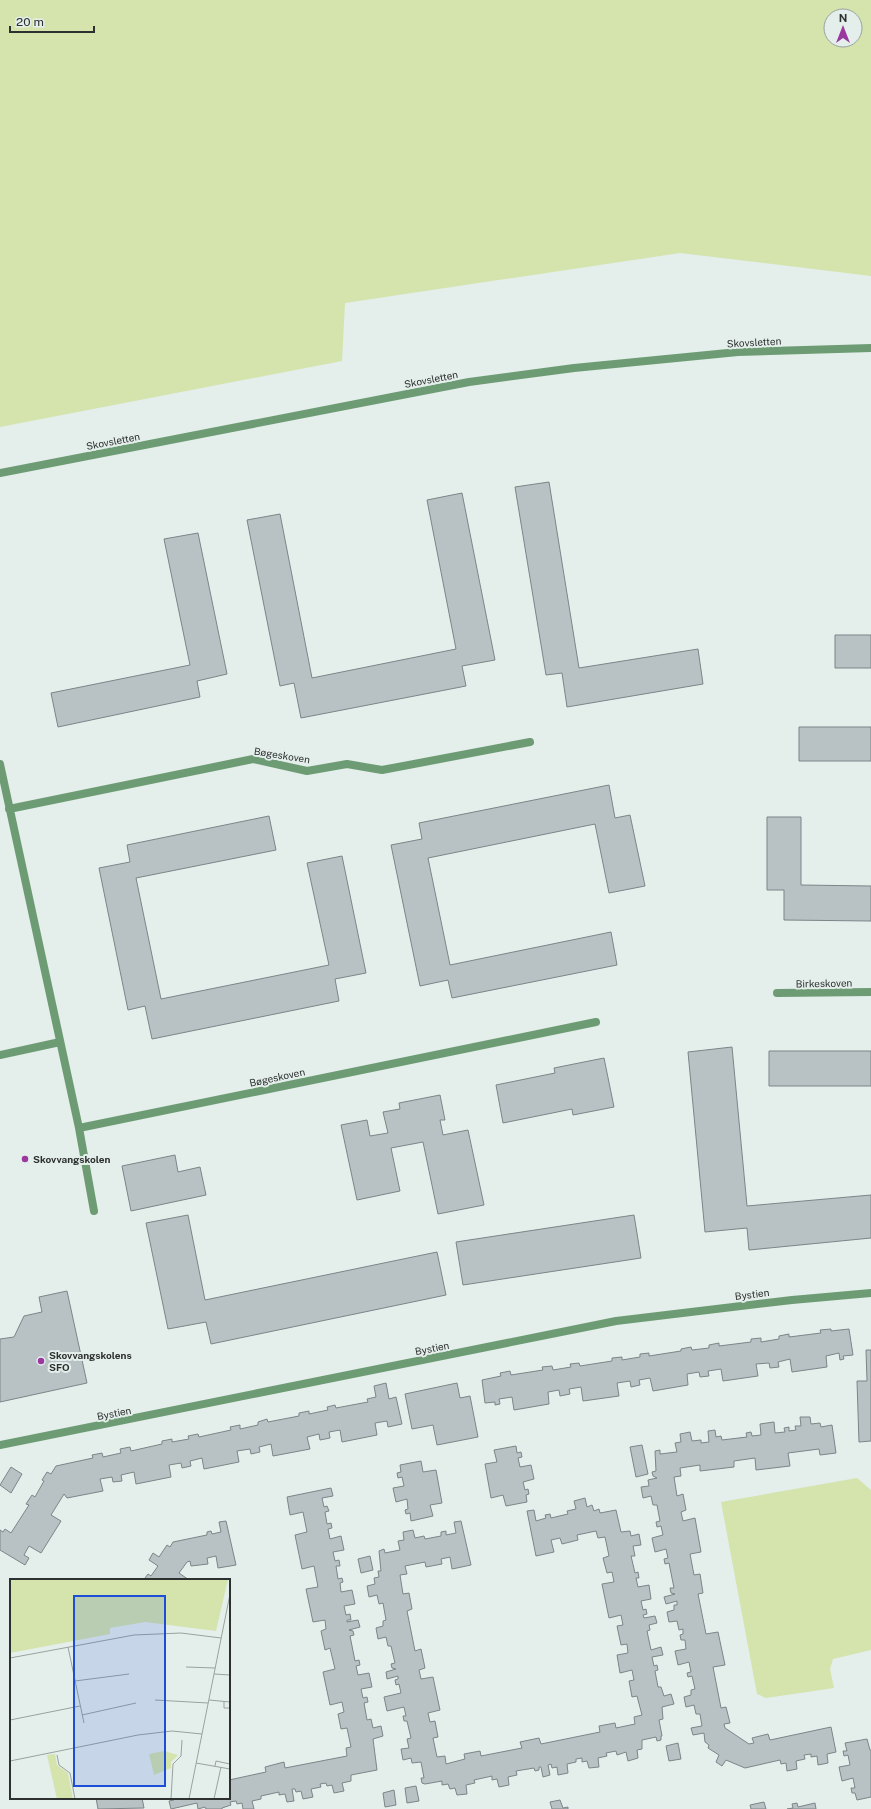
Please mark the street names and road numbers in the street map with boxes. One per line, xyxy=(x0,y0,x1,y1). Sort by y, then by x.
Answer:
street label: Skovsletten xyxy=(727,335,782,349)
street label: Skovsletten xyxy=(403,368,459,390)
street label: Skovsletten xyxy=(85,430,141,452)
street label: Bøgeskoven xyxy=(253,745,311,765)
street label: Birkeskoven xyxy=(796,977,853,989)
street label: Bøgeskoven xyxy=(248,1065,306,1089)
street label: Bystien xyxy=(734,1286,770,1302)
street label: Bystien xyxy=(414,1339,450,1357)
street label: Bystien xyxy=(96,1404,132,1422)

